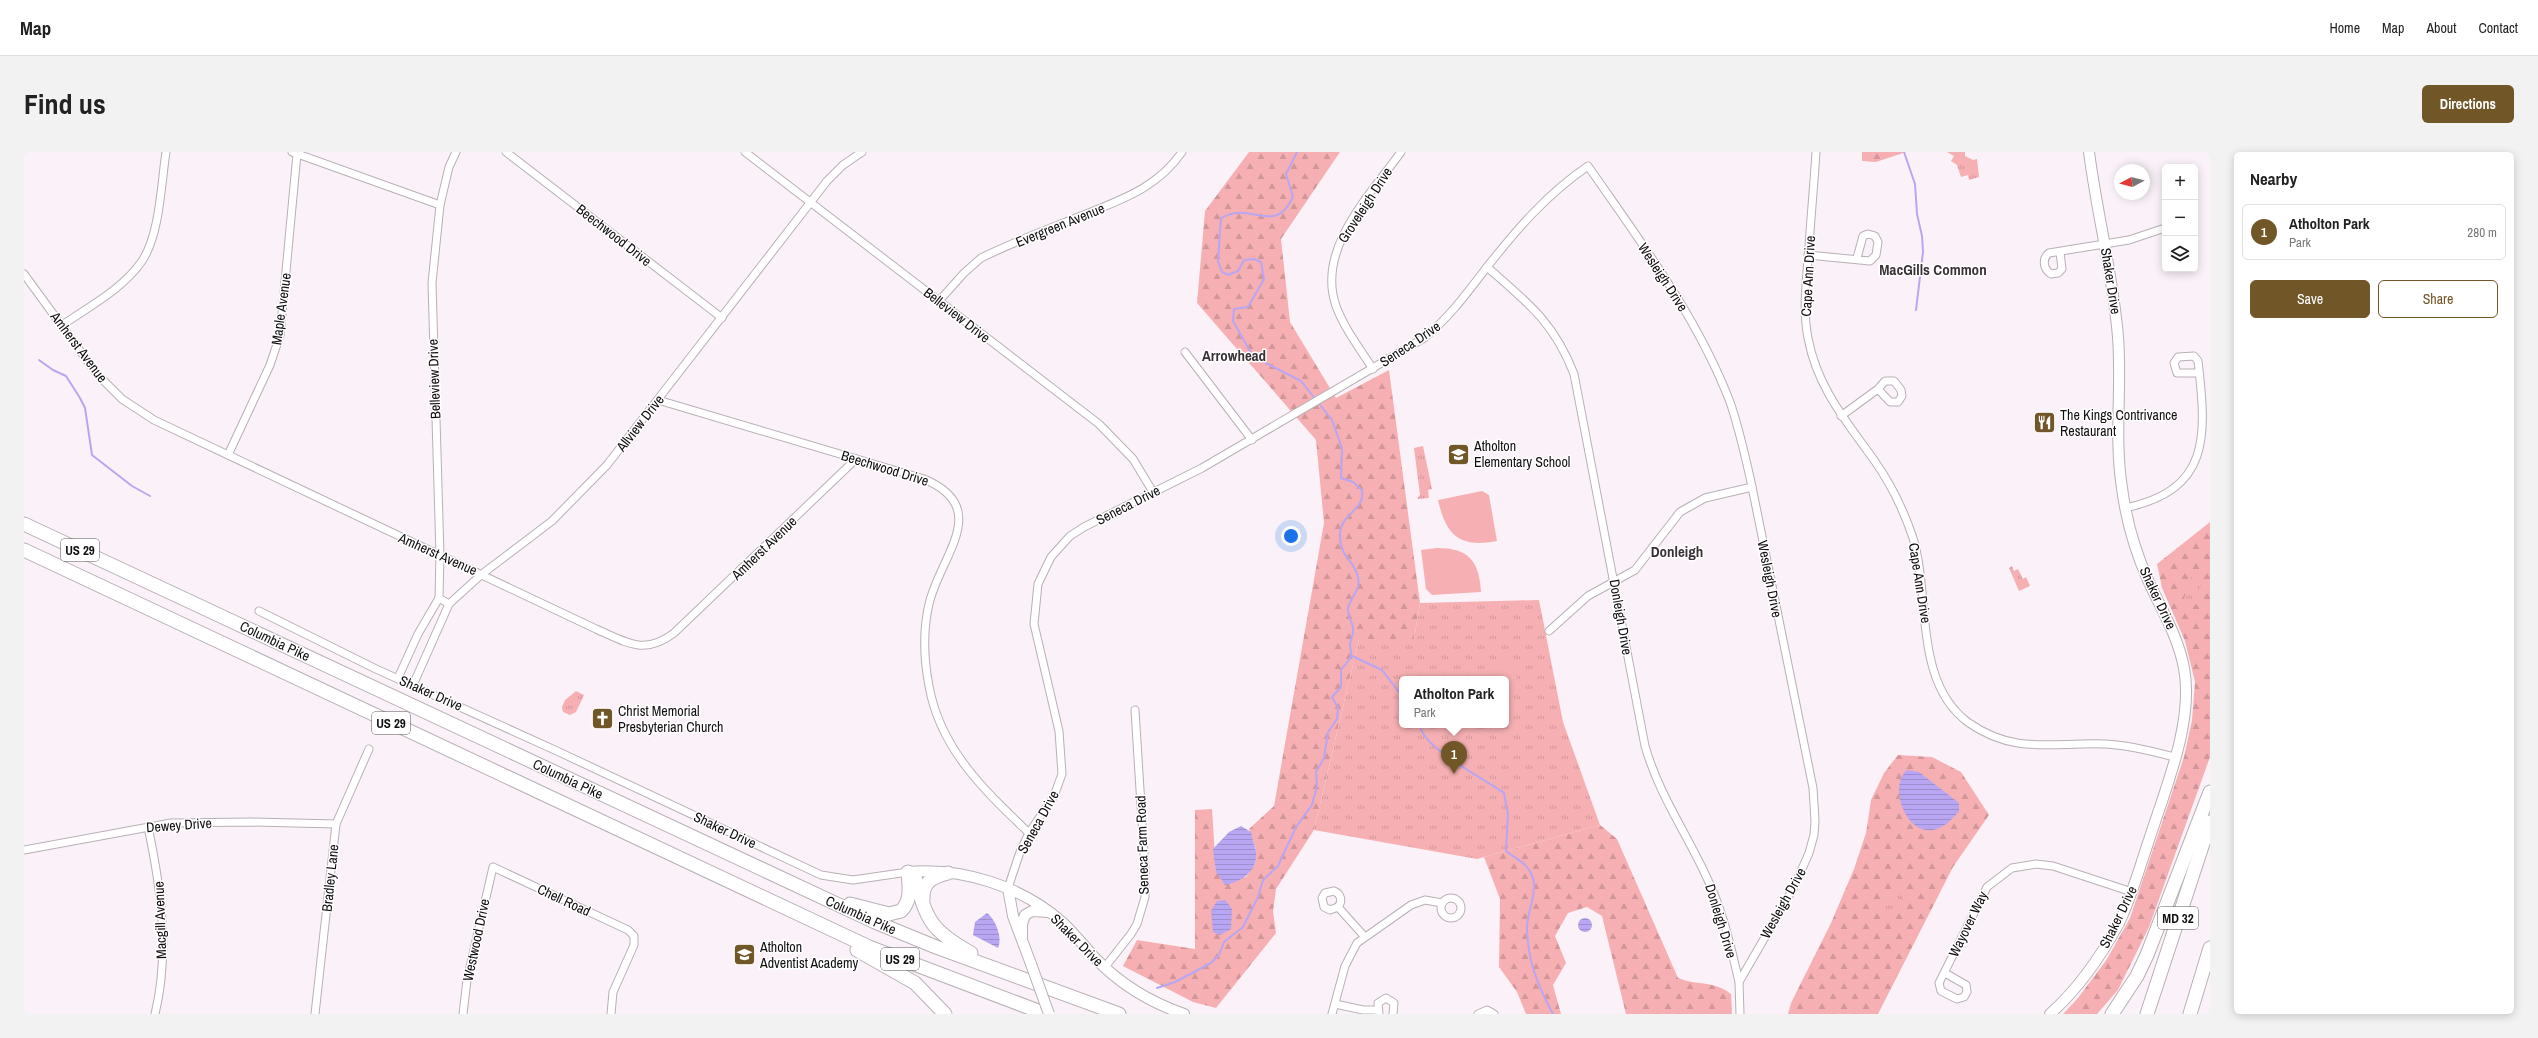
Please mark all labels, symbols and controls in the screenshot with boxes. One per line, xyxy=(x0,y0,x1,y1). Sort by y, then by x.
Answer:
text: Map xyxy=(20,15,51,41)
text: Home xyxy=(2329,19,2360,37)
text: Map xyxy=(2382,19,2404,37)
text: About xyxy=(2426,19,2456,37)
text: Contact xyxy=(2478,19,2518,37)
text: Find us xyxy=(24,85,106,123)
button: Directions xyxy=(2422,85,2514,123)
street label: Groveleigh Drive xyxy=(1334,164,1396,246)
north arrow xyxy=(2114,164,2150,200)
map controls xyxy=(2162,164,2198,272)
button: + xyxy=(2162,164,2198,200)
text: Nearby xyxy=(2250,167,2297,190)
street label: Evergreen Avenue xyxy=(1013,199,1107,251)
street label: Beechwood Drive xyxy=(573,200,655,270)
button: − xyxy=(2162,200,2198,236)
text: Atholton Park xyxy=(2289,213,2370,234)
text: 1 xyxy=(2261,224,2267,241)
text: 280 m xyxy=(2467,224,2497,241)
text: Park xyxy=(2289,234,2311,251)
street label: Cape Ann Drive xyxy=(1797,235,1819,317)
button: layers xyxy=(2162,236,2198,272)
street label: Wesleigh Drive xyxy=(1634,239,1692,315)
street label: Shaker Drive xyxy=(2097,247,2125,315)
district label: MacGills Common xyxy=(1879,259,1987,280)
street label: Maple Avenue xyxy=(267,272,295,346)
button: Save xyxy=(2250,280,2370,318)
button: Share xyxy=(2378,280,2498,318)
street label: Belleview Drive xyxy=(920,283,994,347)
street label: Amherst Avenue xyxy=(46,307,111,386)
street label: Seneca Drive xyxy=(1376,317,1444,371)
street label: Belleview Drive xyxy=(424,339,444,419)
district label: Arrowhead xyxy=(1202,345,1266,366)
street label: Allview Drive xyxy=(612,391,668,456)
place label: The Kings Contrivance Restaurant xyxy=(2060,406,2177,440)
restaurant icon: The Kings Contrivance Restaurant xyxy=(2032,410,2058,436)
place label: Atholton Elementary School xyxy=(1473,437,1570,471)
school or university icon: Atholton Elementary School xyxy=(1445,441,1471,467)
street label: Beechwood Drive xyxy=(839,446,931,490)
street label: Seneca Drive xyxy=(1093,481,1163,529)
street label: Amherst Avenue xyxy=(727,512,800,584)
your location xyxy=(1281,526,1301,546)
street label: Amherst Avenue xyxy=(395,528,480,579)
road number: US 29 xyxy=(61,539,99,561)
street label: Wesleigh Drive xyxy=(1754,539,1786,619)
district label: Donleigh xyxy=(1651,541,1703,562)
street label: Cape Ann Drive xyxy=(1905,542,1935,624)
street label: Shaker Drive xyxy=(2136,564,2180,632)
street label: Donleigh Drive xyxy=(1605,578,1637,656)
street label: Columbia Pike xyxy=(237,617,313,665)
street label: Shaker Drive xyxy=(397,671,465,715)
popup xyxy=(1399,676,1509,728)
text: Atholton Park xyxy=(1414,683,1494,704)
place label: Christ Memorial Presbyterian Church xyxy=(618,702,723,736)
text: Park xyxy=(1414,704,1436,721)
church icon: Christ Memorial Presbyterian Church xyxy=(589,706,615,732)
road number: US 29 xyxy=(372,712,410,734)
pin: 1 xyxy=(1441,741,1467,774)
street label: Columbia Pike xyxy=(530,755,606,803)
street label: Seneca Drive xyxy=(1013,787,1063,857)
street label: Seneca Farm Road xyxy=(1131,795,1153,895)
street label: Shaker Drive xyxy=(691,808,759,852)
street label: Dewey Drive xyxy=(146,814,212,836)
street label: Bradley Lane xyxy=(318,843,342,913)
street label: Wesleigh Drive xyxy=(1756,864,1810,942)
street label: Chell Road xyxy=(534,880,594,920)
street label: Macgill Avenue xyxy=(150,881,170,959)
street label: Donleigh Drive xyxy=(1701,882,1741,960)
street label: Shaker Drive xyxy=(2095,883,2141,951)
street label: Wayover Way xyxy=(1944,888,1992,960)
street label: Columbia Pike xyxy=(823,891,899,939)
street label: Westwood Drive xyxy=(458,897,494,983)
road number: MD 32 xyxy=(2158,907,2198,929)
street label: Shaker Drive xyxy=(1047,910,1107,970)
place label: Atholton Adventist Academy xyxy=(759,938,859,972)
school or university icon: Atholton Adventist Academy xyxy=(731,942,757,968)
road number: US 29 xyxy=(881,948,919,970)

